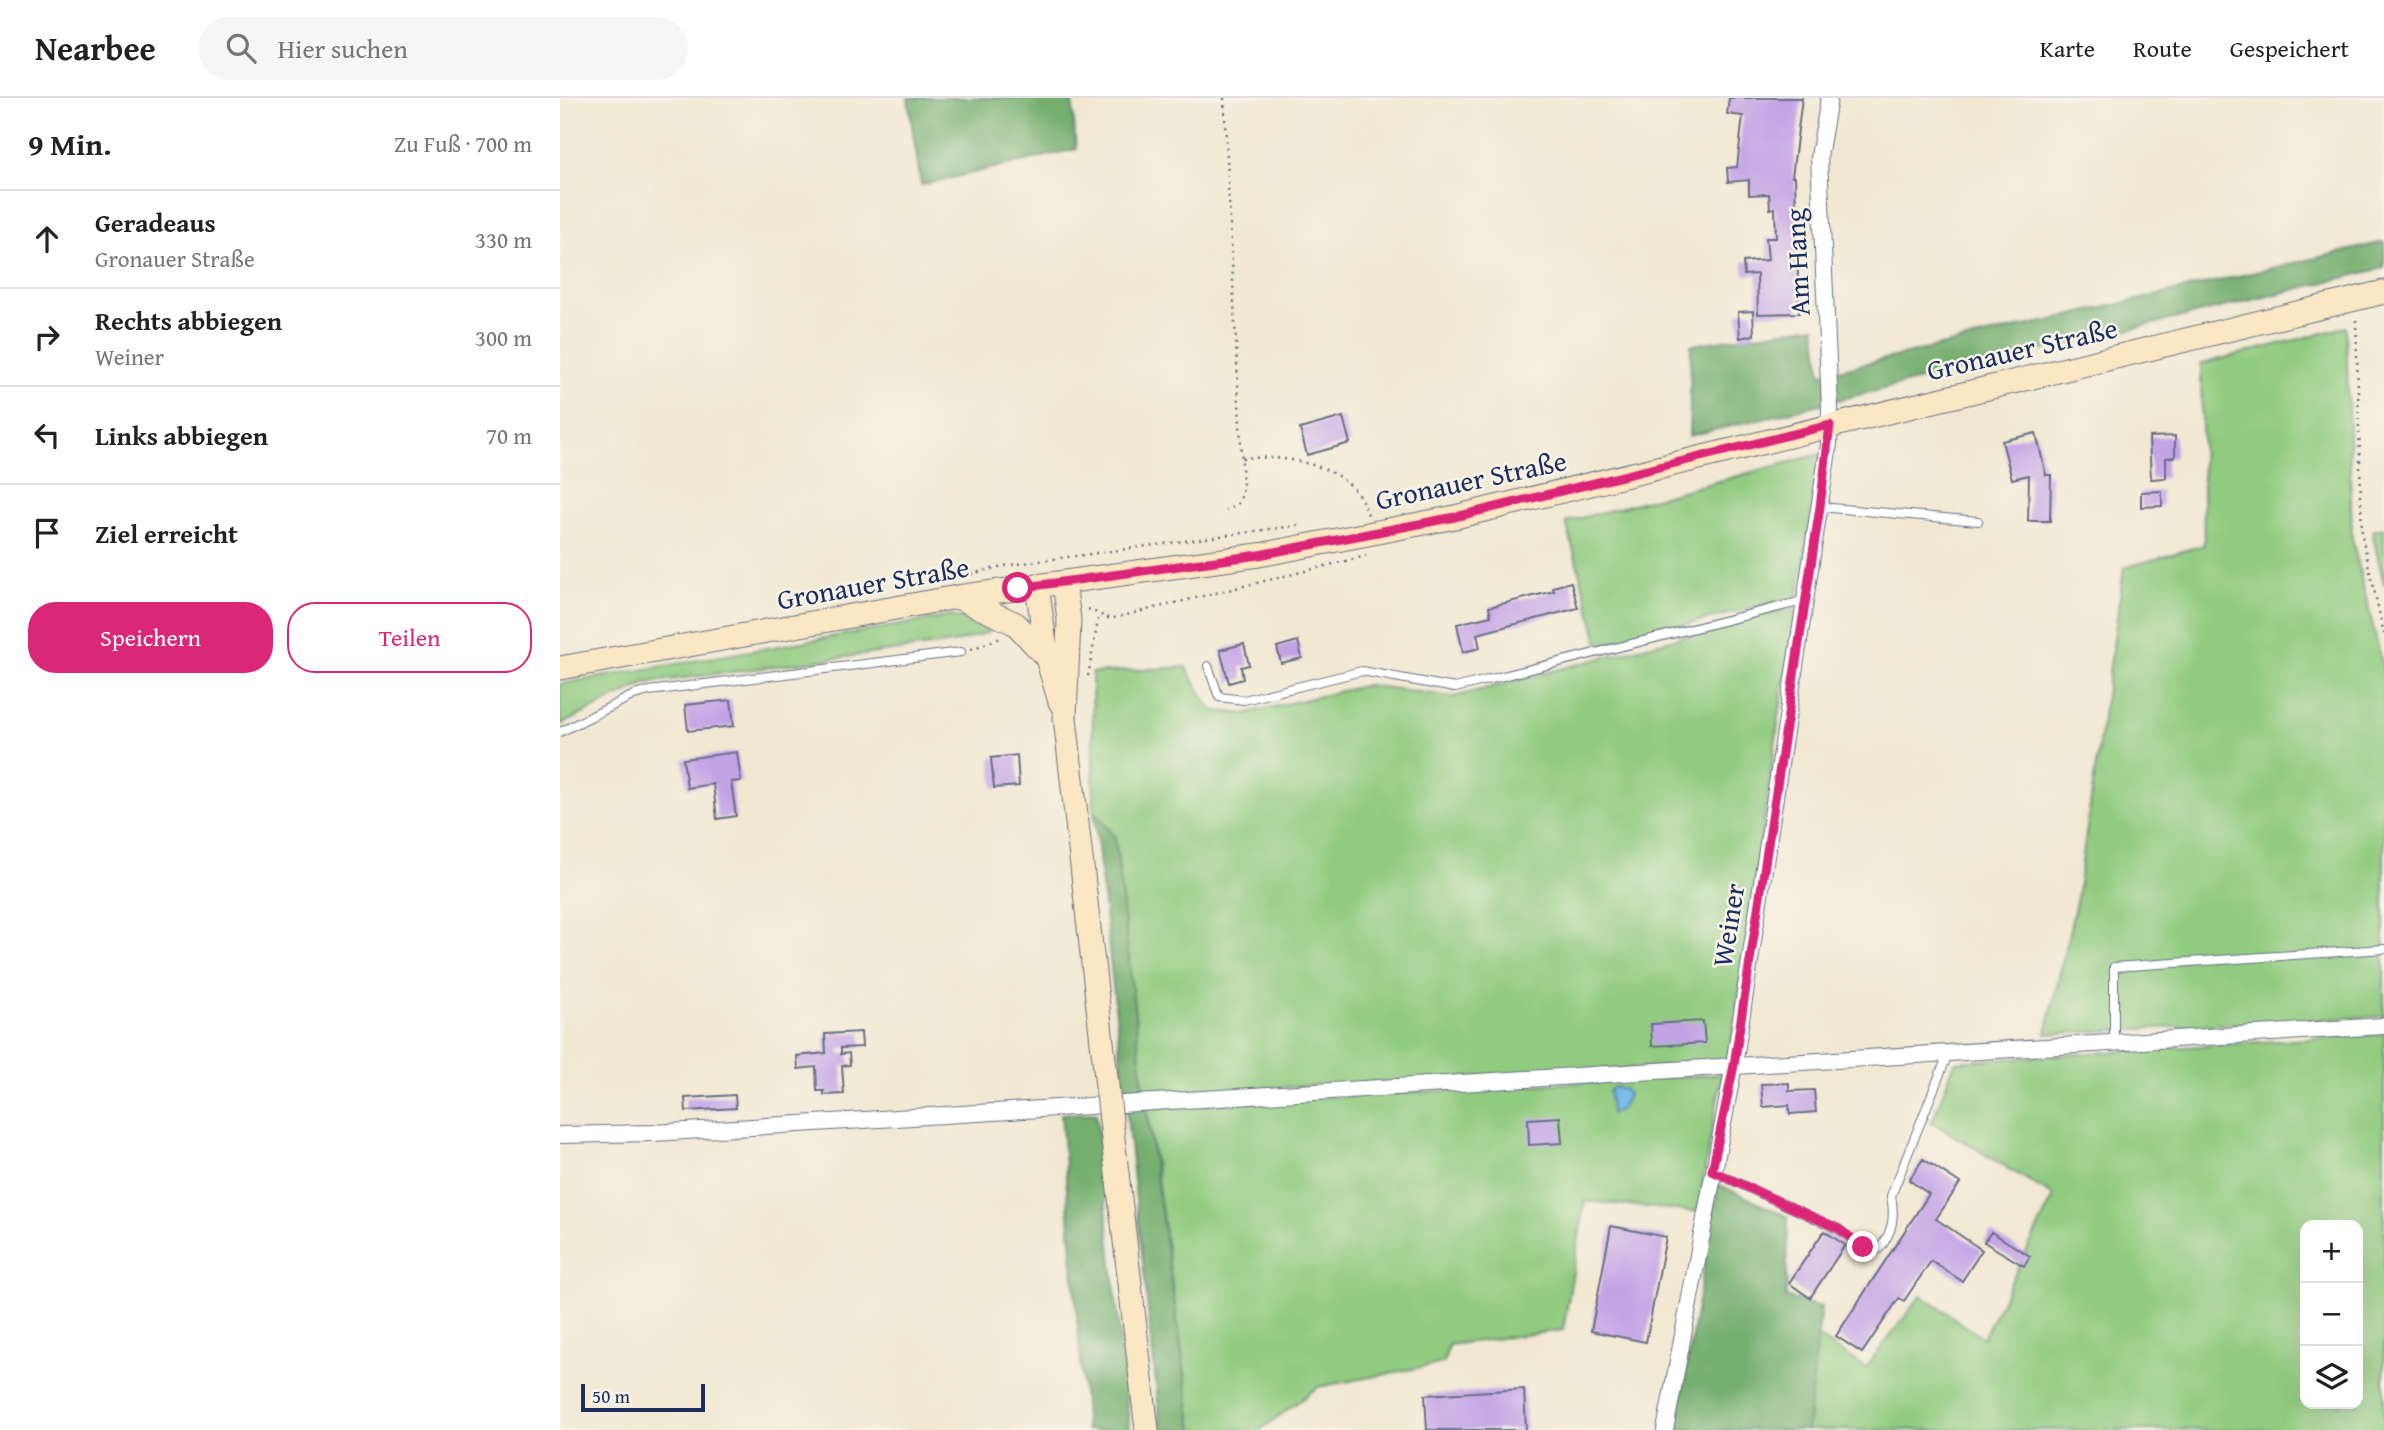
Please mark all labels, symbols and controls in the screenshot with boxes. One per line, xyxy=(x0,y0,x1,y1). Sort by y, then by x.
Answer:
search box xyxy=(198,17,688,80)
text: Nearbee xyxy=(35,24,156,72)
icon: search xyxy=(222,29,260,67)
text: Hier suchen xyxy=(278,29,408,68)
text: Karte xyxy=(2040,31,2095,66)
text: Route xyxy=(2133,31,2192,66)
text: Gespeichert xyxy=(2230,31,2349,66)
text: 9 Min. xyxy=(28,122,111,166)
text: Zu Fuß · 700 m xyxy=(394,127,532,160)
text: Geradeaus xyxy=(95,203,216,242)
street label: Am Hang xyxy=(1773,207,1820,317)
icon: ahead xyxy=(28,220,66,258)
text: 330 m xyxy=(475,223,532,256)
text: Gronauer Straße xyxy=(95,242,255,275)
text: Rechts abbiegen xyxy=(95,301,282,340)
street label: Gronauer Straße xyxy=(1923,307,2121,390)
icon: right xyxy=(28,318,66,356)
text: 300 m xyxy=(475,321,532,354)
text: Weiner xyxy=(95,340,164,373)
icon: left xyxy=(28,416,66,454)
text: Links abbiegen xyxy=(95,416,268,455)
text: 70 m xyxy=(486,419,532,452)
street label: Gronauer Straße xyxy=(1372,439,1570,520)
icon: arrive xyxy=(28,514,66,552)
text: Ziel erreicht xyxy=(95,514,238,553)
street label: Gronauer Straße xyxy=(774,545,972,620)
route start xyxy=(1002,572,1033,603)
button: Speichern xyxy=(28,602,273,673)
button: Teilen xyxy=(287,602,532,673)
street label: Weiner xyxy=(1701,880,1754,970)
map controls xyxy=(2300,1220,2363,1409)
button: + xyxy=(2300,1220,2363,1283)
route end xyxy=(1847,1231,1878,1262)
button: − xyxy=(2300,1283,2363,1346)
button: layers xyxy=(2300,1346,2363,1409)
scale bar xyxy=(581,1381,705,1413)
text: 50 m xyxy=(592,1382,630,1410)

